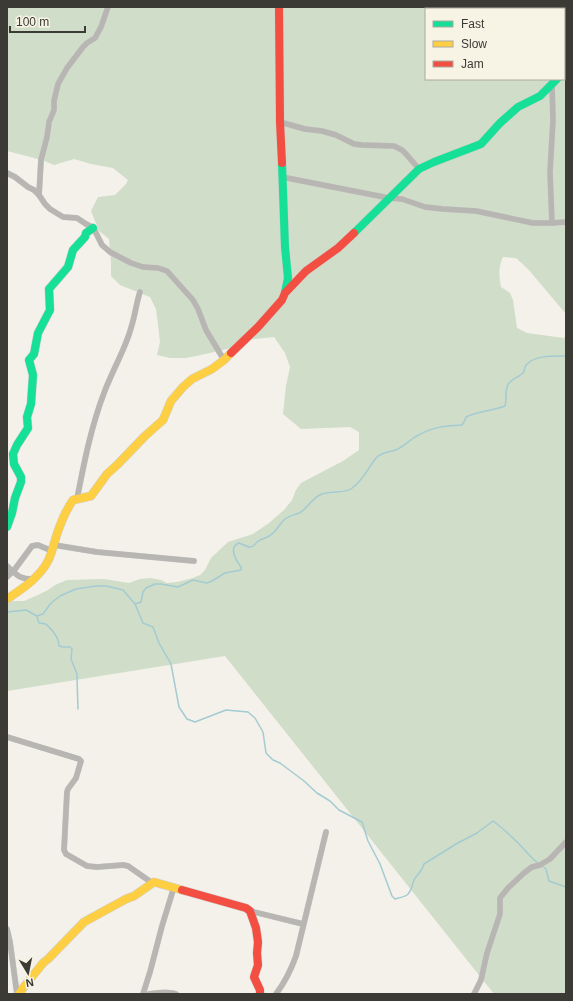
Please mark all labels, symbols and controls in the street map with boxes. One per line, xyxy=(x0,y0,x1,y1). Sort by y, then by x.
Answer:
scale bar xyxy=(10,8,85,34)
legend xyxy=(425,8,565,80)
text: 100 m xyxy=(16,15,49,29)
text: Fast xyxy=(461,17,485,31)
text: Slow xyxy=(461,37,487,51)
text: Jam xyxy=(461,57,484,71)
north arrow xyxy=(8,953,48,993)
text: N xyxy=(25,976,35,989)

